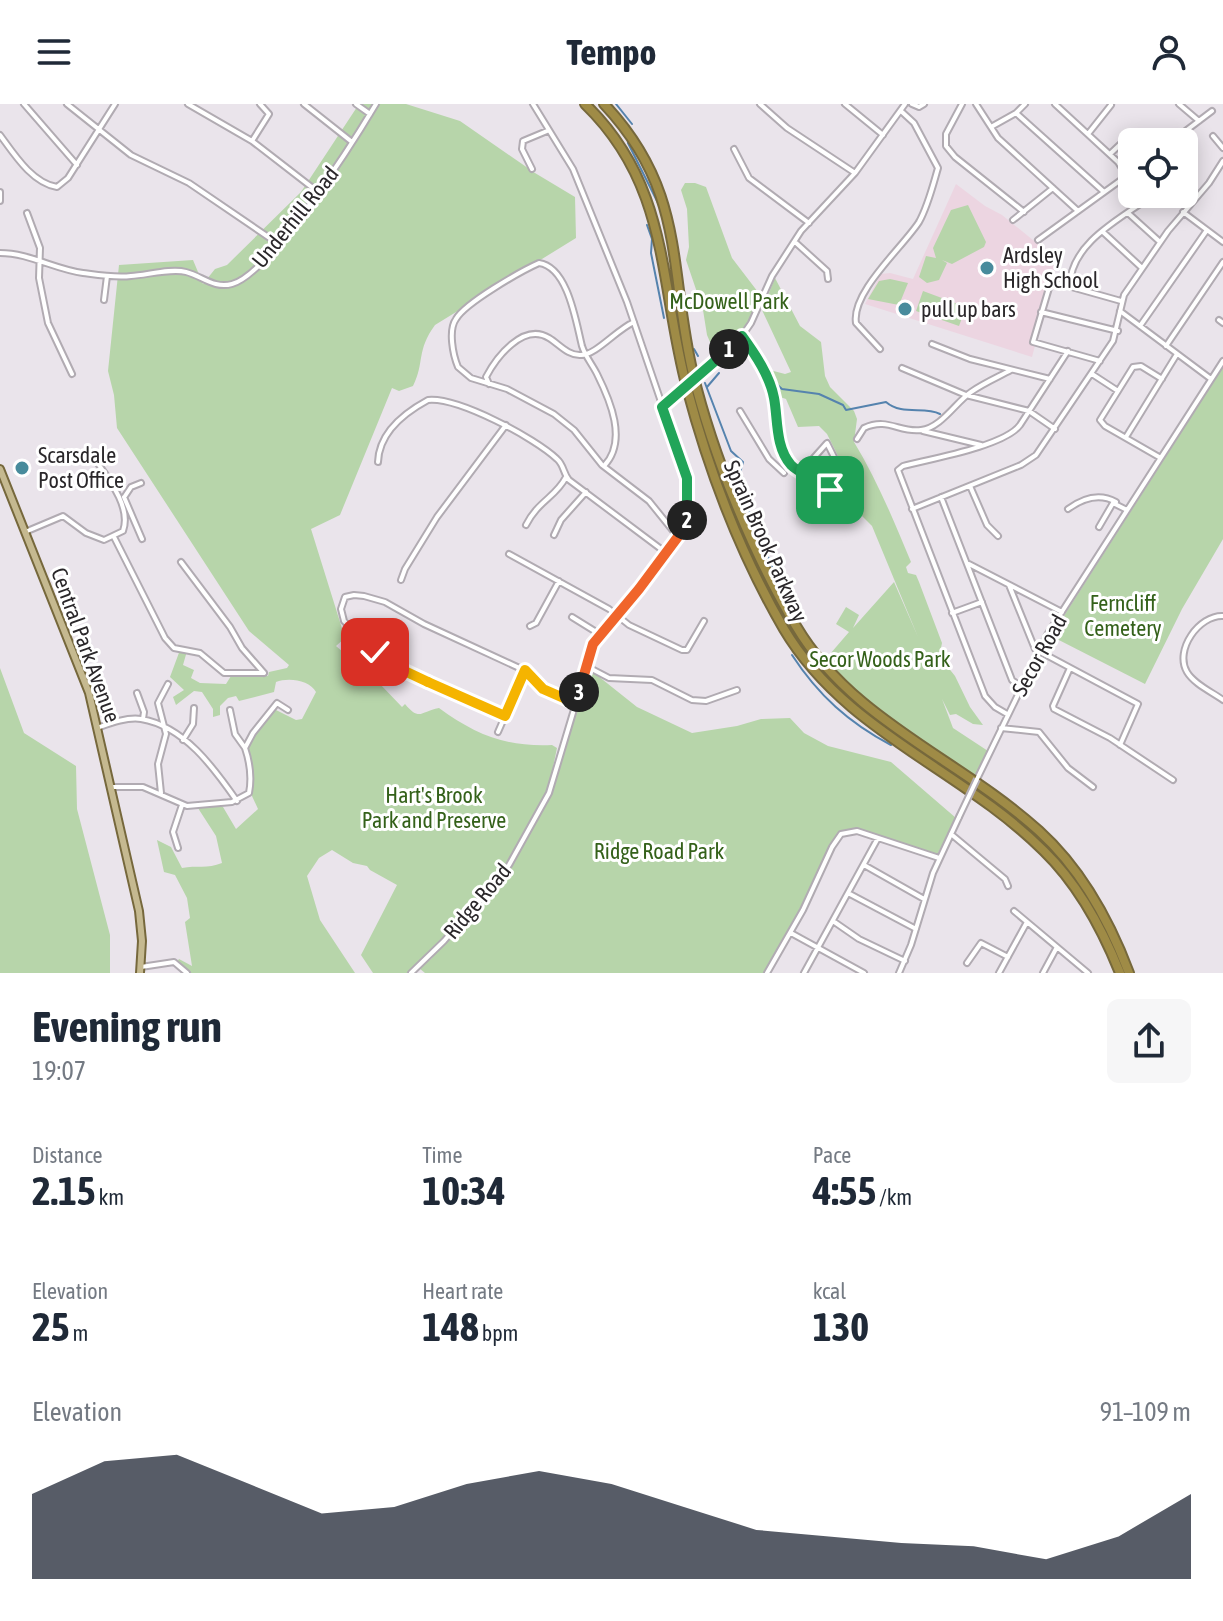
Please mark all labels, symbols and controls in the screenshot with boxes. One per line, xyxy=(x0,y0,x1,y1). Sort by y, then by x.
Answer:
icon: menu xyxy=(32,30,76,74)
icon: person xyxy=(1147,30,1191,74)
text: Tempo xyxy=(567,31,656,73)
map controls xyxy=(1118,128,1198,208)
button: locate xyxy=(1118,128,1198,208)
street label: Underhill Road xyxy=(246,161,344,273)
place label: Ardsley High School xyxy=(1003,242,1099,293)
marker: Ardsley High School xyxy=(978,259,996,277)
park label: McDowell Park xyxy=(669,288,789,314)
place label: pull up bars xyxy=(921,296,1016,322)
marker: pull up bars xyxy=(896,300,914,318)
pin: 1 xyxy=(709,329,749,369)
text: 1 xyxy=(724,336,734,362)
place label: Scarsdale Post Office xyxy=(38,442,124,493)
street label: Sprain Brook Parkway xyxy=(719,456,813,626)
pin xyxy=(796,456,864,524)
marker: Scarsdale Post Office xyxy=(13,459,31,477)
icon: arrive xyxy=(808,468,852,512)
pin: 2 xyxy=(667,500,707,540)
text: 2 xyxy=(682,507,692,533)
street label: Central Park Avenue xyxy=(46,564,126,726)
park label: Ferncliff Cemetery xyxy=(1084,590,1162,641)
street label: Secor Road xyxy=(1006,610,1072,700)
pin xyxy=(341,618,409,686)
icon: check xyxy=(353,630,397,674)
park label: Secor Woods Park xyxy=(809,646,951,672)
pin: 3 xyxy=(559,672,599,712)
text: 3 xyxy=(574,679,584,705)
park label: Hart's Brook Park and Preserve xyxy=(362,782,506,833)
park label: Ridge Road Park xyxy=(594,838,724,864)
street label: Ridge Road xyxy=(438,858,516,944)
button: share xyxy=(1107,999,1191,1083)
text: Evening run xyxy=(32,1001,222,1051)
text: 19:07 xyxy=(32,1056,86,1086)
text: Distance xyxy=(32,1142,103,1168)
text: Time xyxy=(422,1142,462,1168)
text: Pace xyxy=(813,1142,851,1168)
text: 2.15 xyxy=(32,1168,96,1213)
text: 10:34 xyxy=(422,1168,505,1213)
text: 4:55 xyxy=(813,1168,876,1213)
text: km xyxy=(96,1184,124,1210)
text: /km xyxy=(876,1184,912,1210)
text: Elevation xyxy=(32,1278,108,1304)
text: Heart rate xyxy=(422,1278,503,1304)
text: kcal xyxy=(813,1278,846,1304)
text: 25 xyxy=(32,1304,70,1349)
text: 148 xyxy=(422,1304,479,1349)
text: 130 xyxy=(813,1304,869,1349)
text: m xyxy=(70,1320,88,1346)
text: bpm xyxy=(479,1320,518,1346)
text: Elevation xyxy=(32,1397,122,1427)
text: 91–109 m xyxy=(1100,1397,1191,1427)

